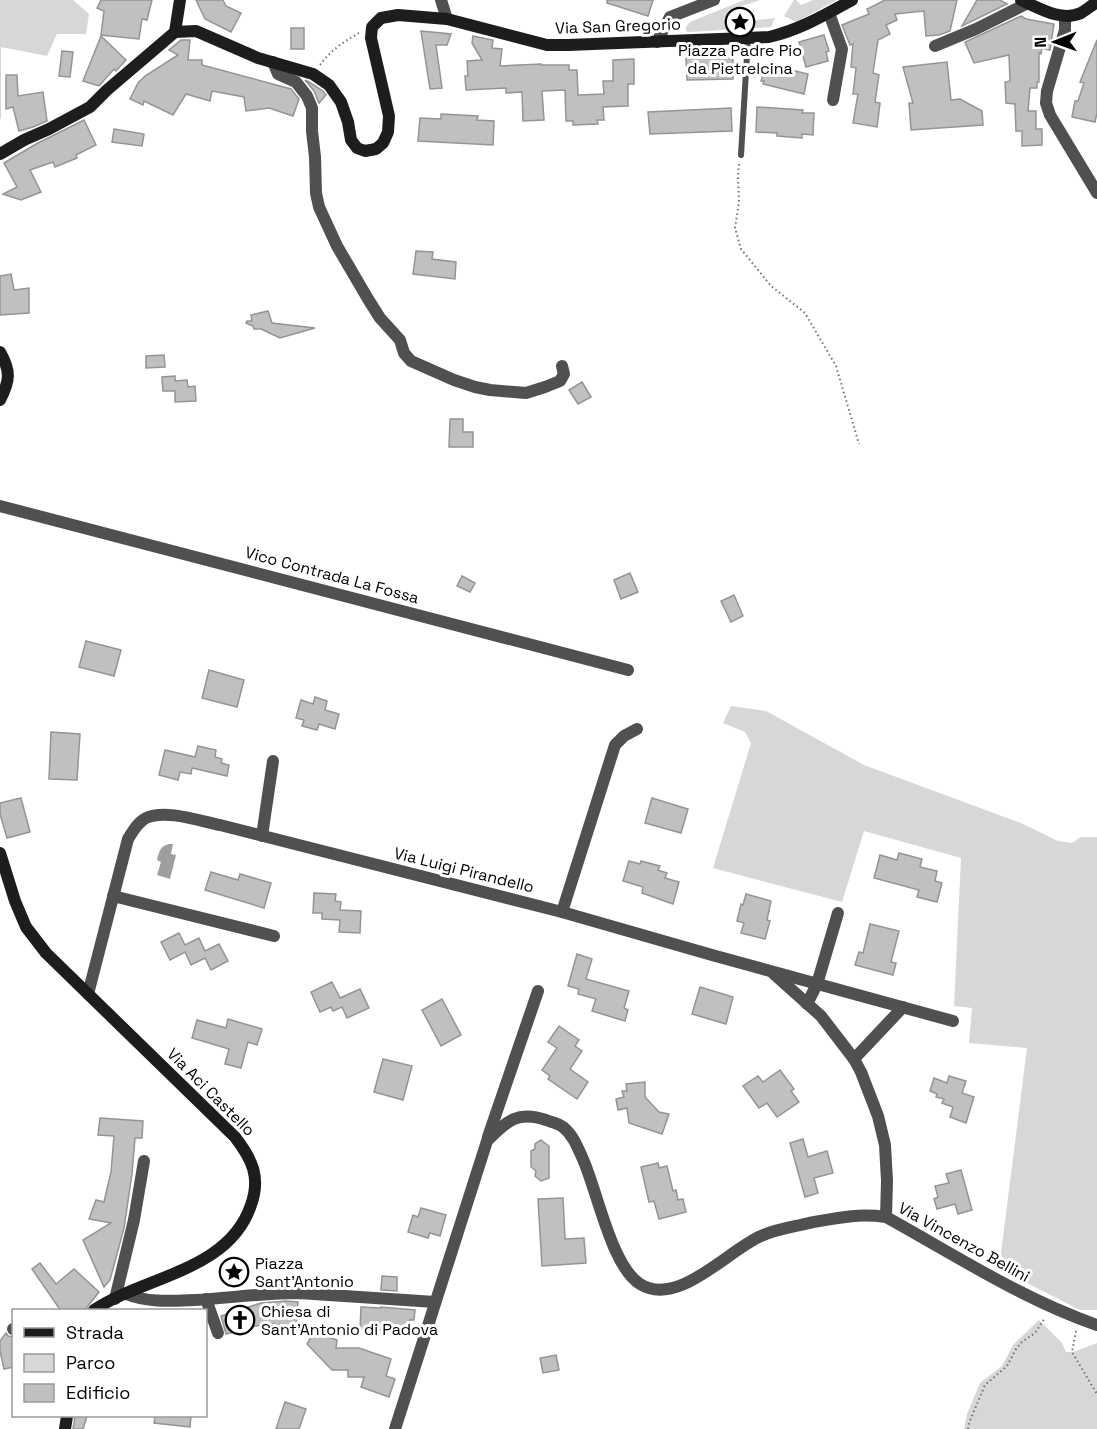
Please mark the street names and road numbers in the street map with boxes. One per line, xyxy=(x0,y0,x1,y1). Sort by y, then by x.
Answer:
street label: Via San Gregorio xyxy=(555,13,681,39)
street label: Vico Contrada La Fossa xyxy=(243,542,421,608)
street label: Via Luigi Pirandello xyxy=(392,842,536,898)
street label: Via Aci Castello xyxy=(162,1043,260,1141)
street label: Via Vincenzo Bellini xyxy=(895,1197,1033,1287)

